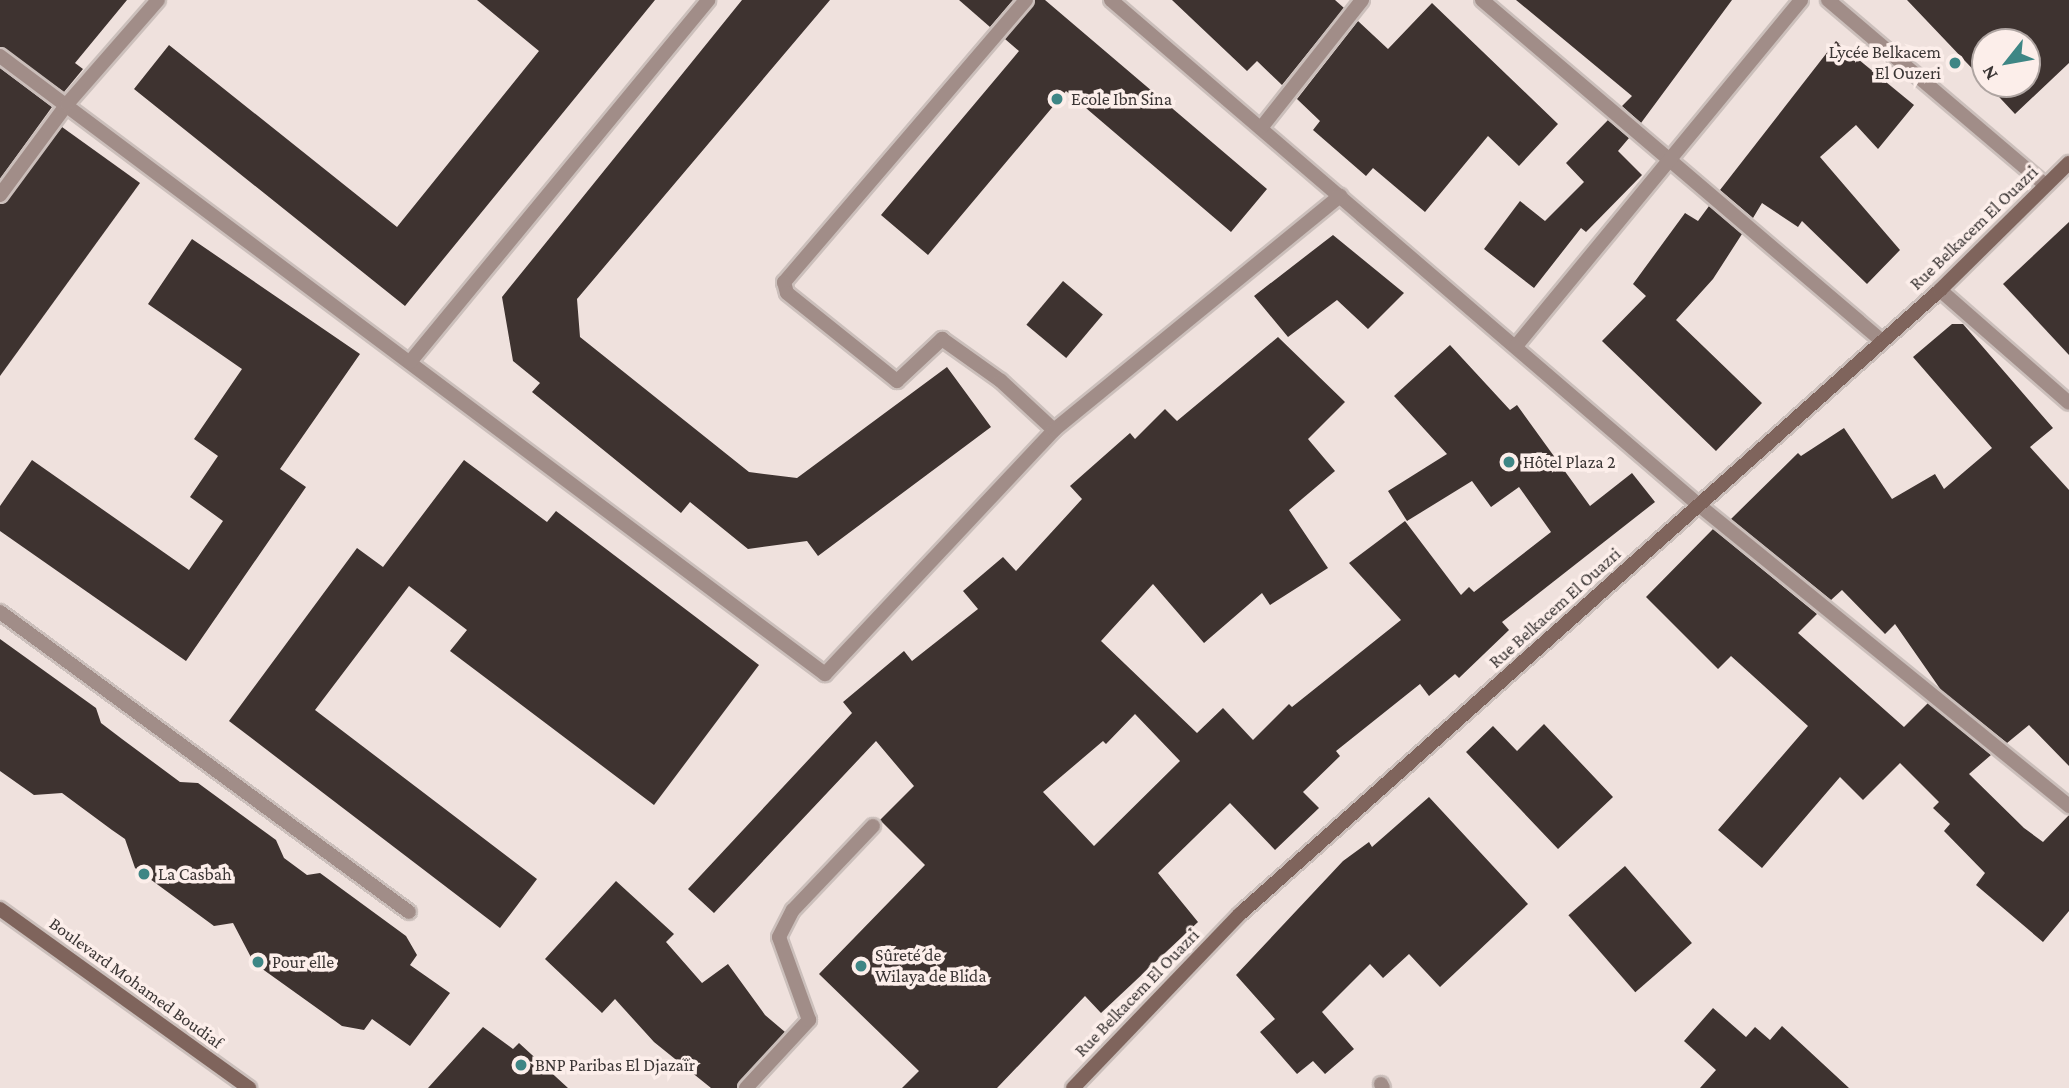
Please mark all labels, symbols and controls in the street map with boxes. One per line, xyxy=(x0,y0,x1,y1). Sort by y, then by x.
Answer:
north arrow xyxy=(1971,28,2041,98)
place label: Lycée Belkacem El Ouzeri xyxy=(1829,42,1941,84)
marker: Lycée Belkacem El Ouzeri xyxy=(1947,55,1963,71)
text: N xyxy=(1977,62,2002,84)
place label: Ecole Ibn Sina xyxy=(1071,88,1172,110)
marker: Ecole Ibn Sina xyxy=(1049,91,1065,107)
street label: Rue Belkacem El Ouazri xyxy=(1905,161,2043,295)
place label: Hôtel Plaza 2 xyxy=(1523,451,1616,473)
marker: Hôtel Plaza 2 xyxy=(1501,454,1517,470)
street label: Rue Belkacem El Ouazri xyxy=(1485,543,1625,673)
place label: La Casbah xyxy=(158,863,232,885)
marker: La Casbah xyxy=(136,866,152,882)
street label: Boulevard Mohamed Boudiaf xyxy=(45,913,227,1053)
street label: Rue Belkacem El Ouazri xyxy=(1070,924,1204,1062)
place label: Sûreté de Wilaya de Blida xyxy=(875,945,987,988)
place label: Pour elle xyxy=(272,951,334,973)
marker: Pour elle xyxy=(250,954,266,970)
marker: Sûreté de Wilaya de Blida xyxy=(853,958,869,974)
place label: BNP Paribas El Djazaïr xyxy=(535,1054,695,1076)
marker: BNP Paribas El Djazaïr xyxy=(513,1057,529,1073)

